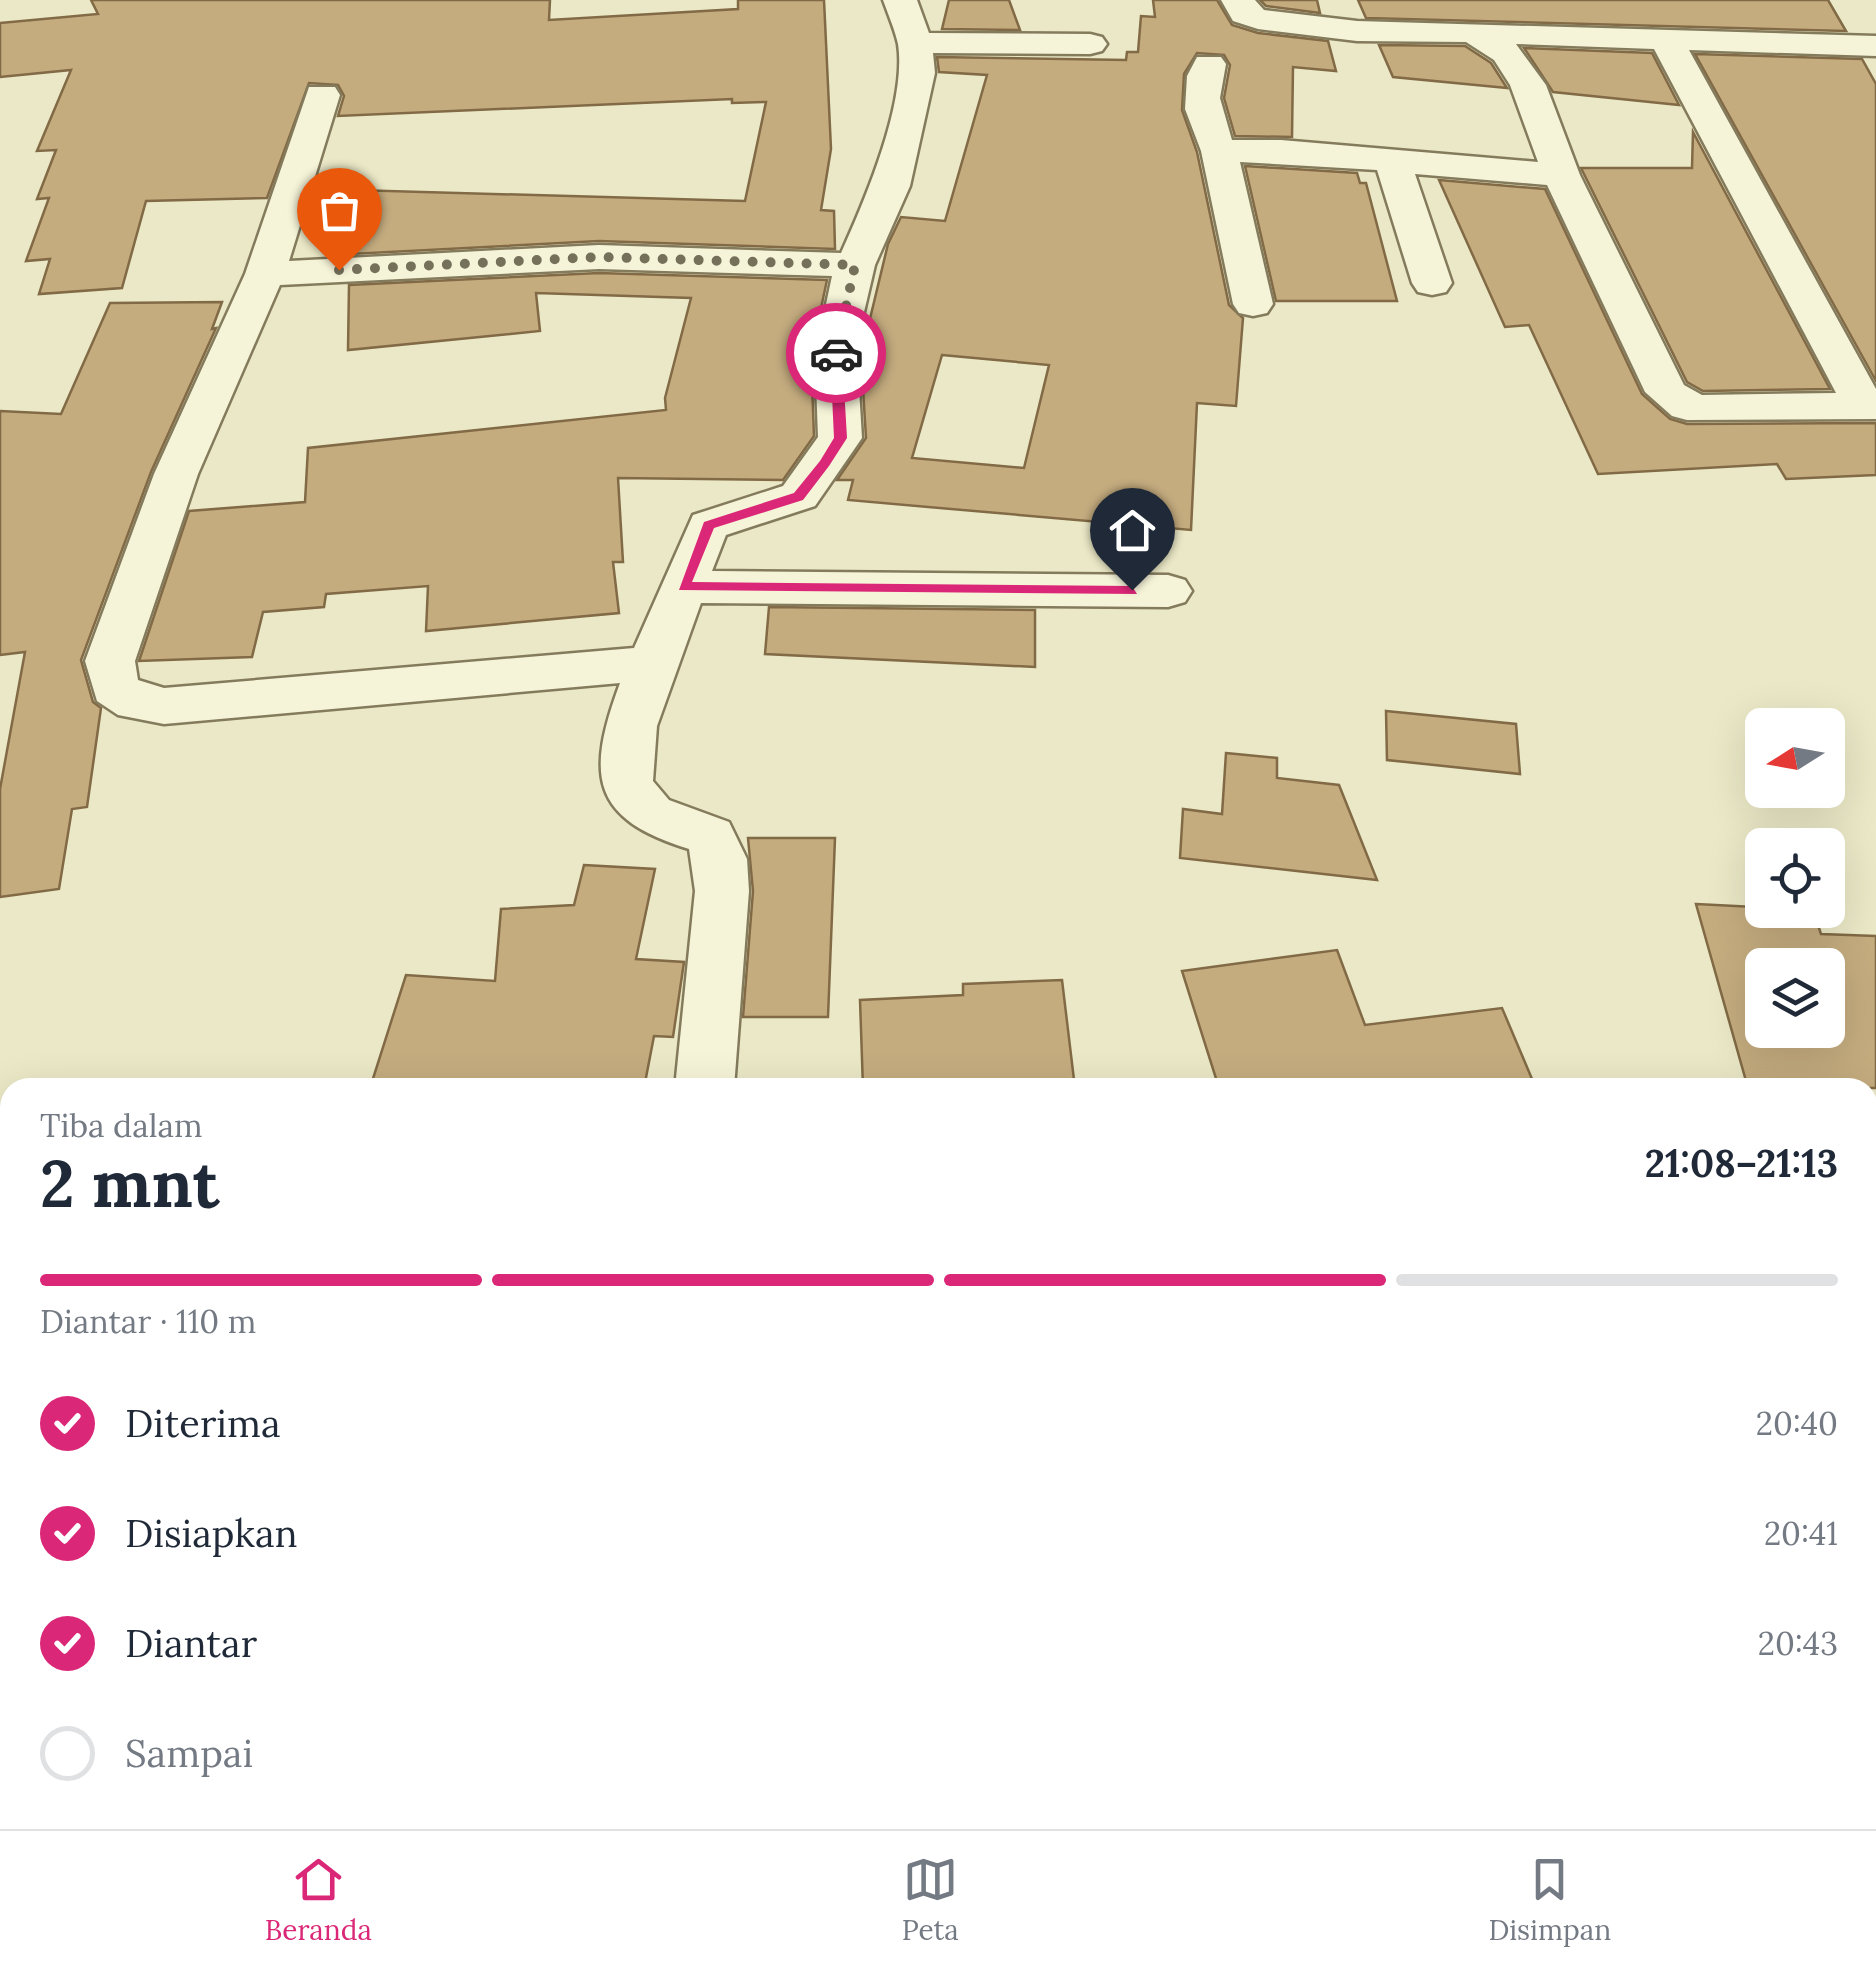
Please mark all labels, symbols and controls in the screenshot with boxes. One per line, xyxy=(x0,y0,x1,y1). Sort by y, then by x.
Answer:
pin xyxy=(297,168,382,271)
icon: bag xyxy=(312,183,367,238)
courier xyxy=(786,303,886,403)
icon: car xyxy=(809,326,864,381)
pin xyxy=(1090,488,1175,591)
icon: home xyxy=(1105,503,1160,558)
north arrow xyxy=(1745,708,1845,808)
map controls xyxy=(1745,708,1845,1048)
button: locate xyxy=(1745,828,1845,928)
button: layers xyxy=(1745,948,1845,1048)
text: Tiba dalam xyxy=(40,1105,203,1146)
text: 21:08–21:13 xyxy=(1645,1139,1838,1187)
text: 2 mnt xyxy=(40,1142,219,1225)
text: Diantar · 110 m xyxy=(40,1301,256,1342)
icon: check xyxy=(40,1396,95,1451)
text: Diterima xyxy=(125,1399,281,1447)
text: 20:40 xyxy=(1756,1403,1838,1444)
icon: check xyxy=(40,1506,95,1561)
text: Disiapkan xyxy=(125,1509,298,1557)
text: 20:41 xyxy=(1764,1513,1838,1554)
icon: check xyxy=(40,1616,95,1671)
text: Diantar xyxy=(125,1619,257,1667)
text: 20:43 xyxy=(1758,1623,1838,1664)
text: Sampai xyxy=(125,1729,253,1777)
tab: Beranda xyxy=(265,1852,372,1948)
tab: Peta xyxy=(902,1852,959,1948)
tab: Disimpan xyxy=(1488,1852,1611,1948)

